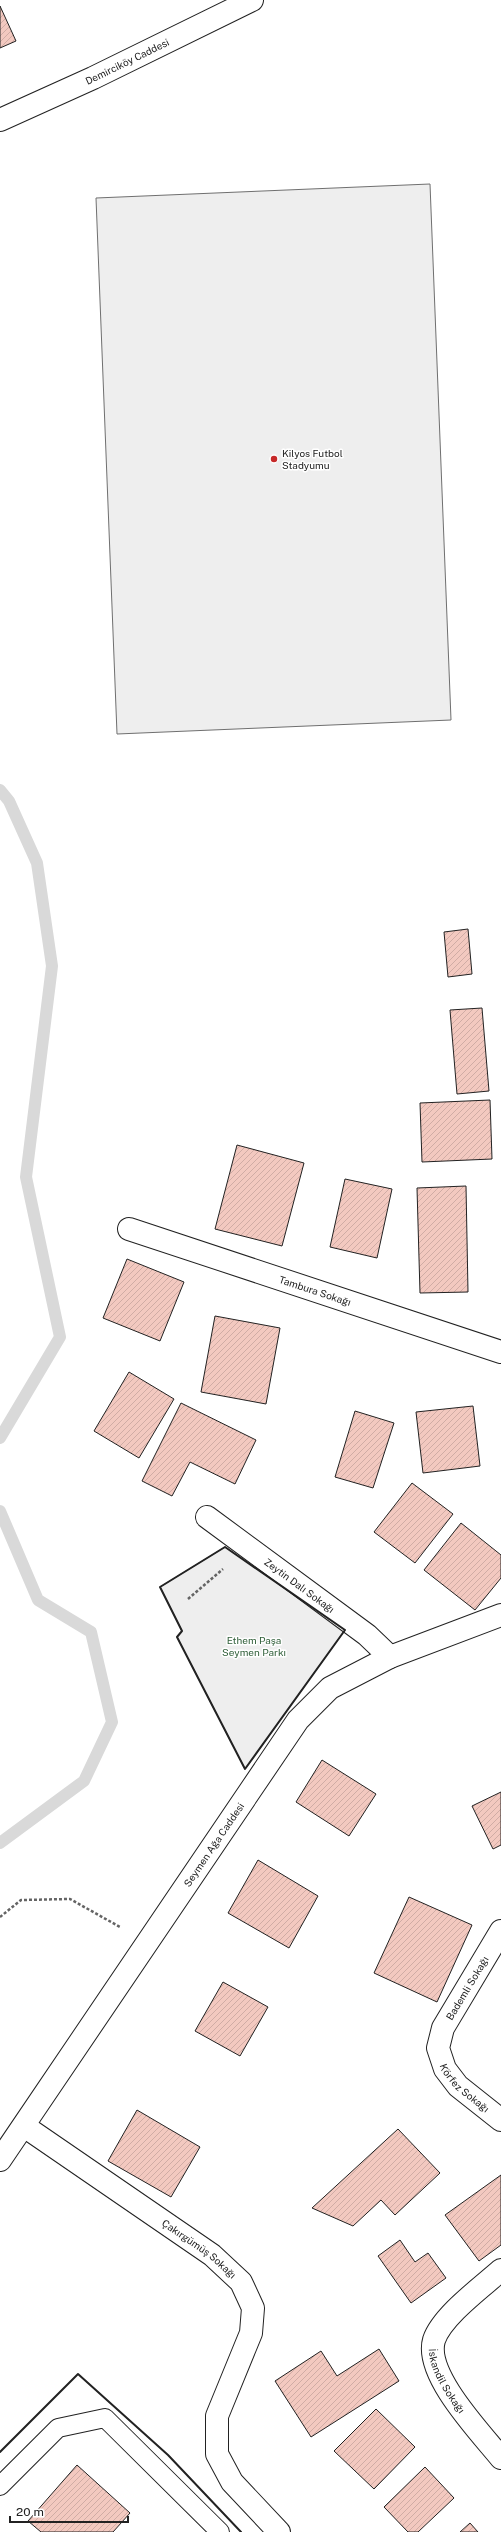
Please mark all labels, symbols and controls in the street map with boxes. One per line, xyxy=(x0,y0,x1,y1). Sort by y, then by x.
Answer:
street label: Demirciköy Caddesi xyxy=(83,36,171,87)
place label: Kilyos Futbol Stadyumu xyxy=(282,447,343,471)
marker: Kilyos Futbol Stadyumu xyxy=(269,454,279,464)
street label: Tambura Sokağı xyxy=(278,1273,353,1308)
street label: Zeytin Dalı Sokağı xyxy=(262,1555,337,1615)
park label: Ethem Paşa Seymen Parkı xyxy=(222,1634,286,1658)
street label: Seymen Ağa Caddesi xyxy=(181,1800,246,1889)
street label: Bademli Sokağı xyxy=(443,1954,491,2022)
street label: Körfez Sokağı xyxy=(438,2062,492,2114)
street label: Çakırgümüş Sokağı xyxy=(160,2217,239,2281)
street label: İskandil Sokağı xyxy=(427,2348,468,2415)
scale bar xyxy=(10,2498,128,2524)
text: 20 m xyxy=(16,2505,44,2519)

